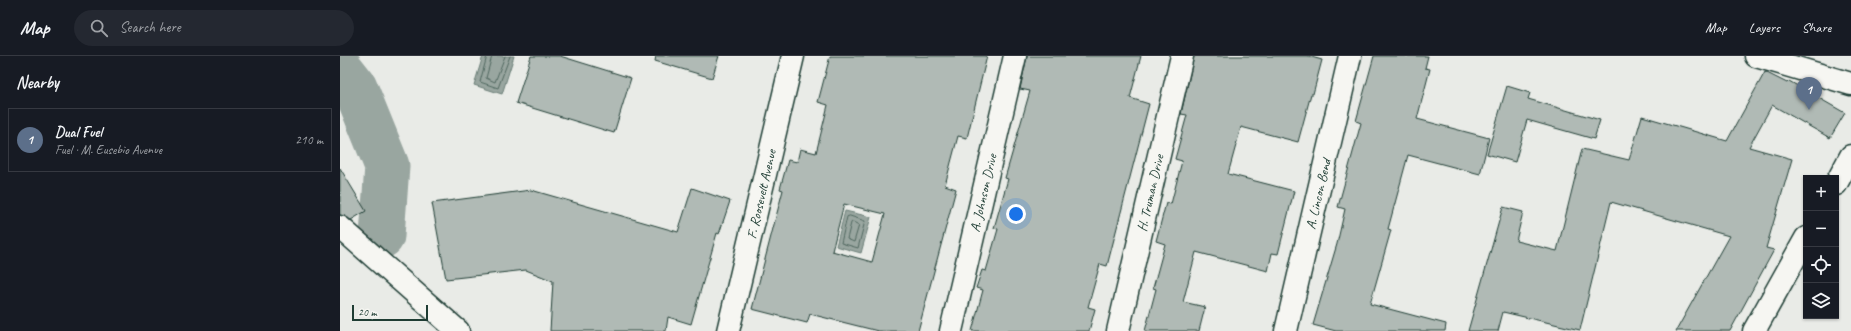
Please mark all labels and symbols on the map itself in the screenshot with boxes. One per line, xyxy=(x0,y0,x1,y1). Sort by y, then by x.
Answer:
pin: 1 xyxy=(1796,77,1822,110)
street label: F. Roosevelt Avenue xyxy=(743,146,780,240)
street label: A. Johnson Drive xyxy=(966,151,1001,234)
street label: H. Truman Drive xyxy=(1133,152,1168,233)
street label: A. Lincon Bend xyxy=(1302,155,1335,231)
your location xyxy=(1006,204,1026,224)
scale bar xyxy=(352,303,428,322)

